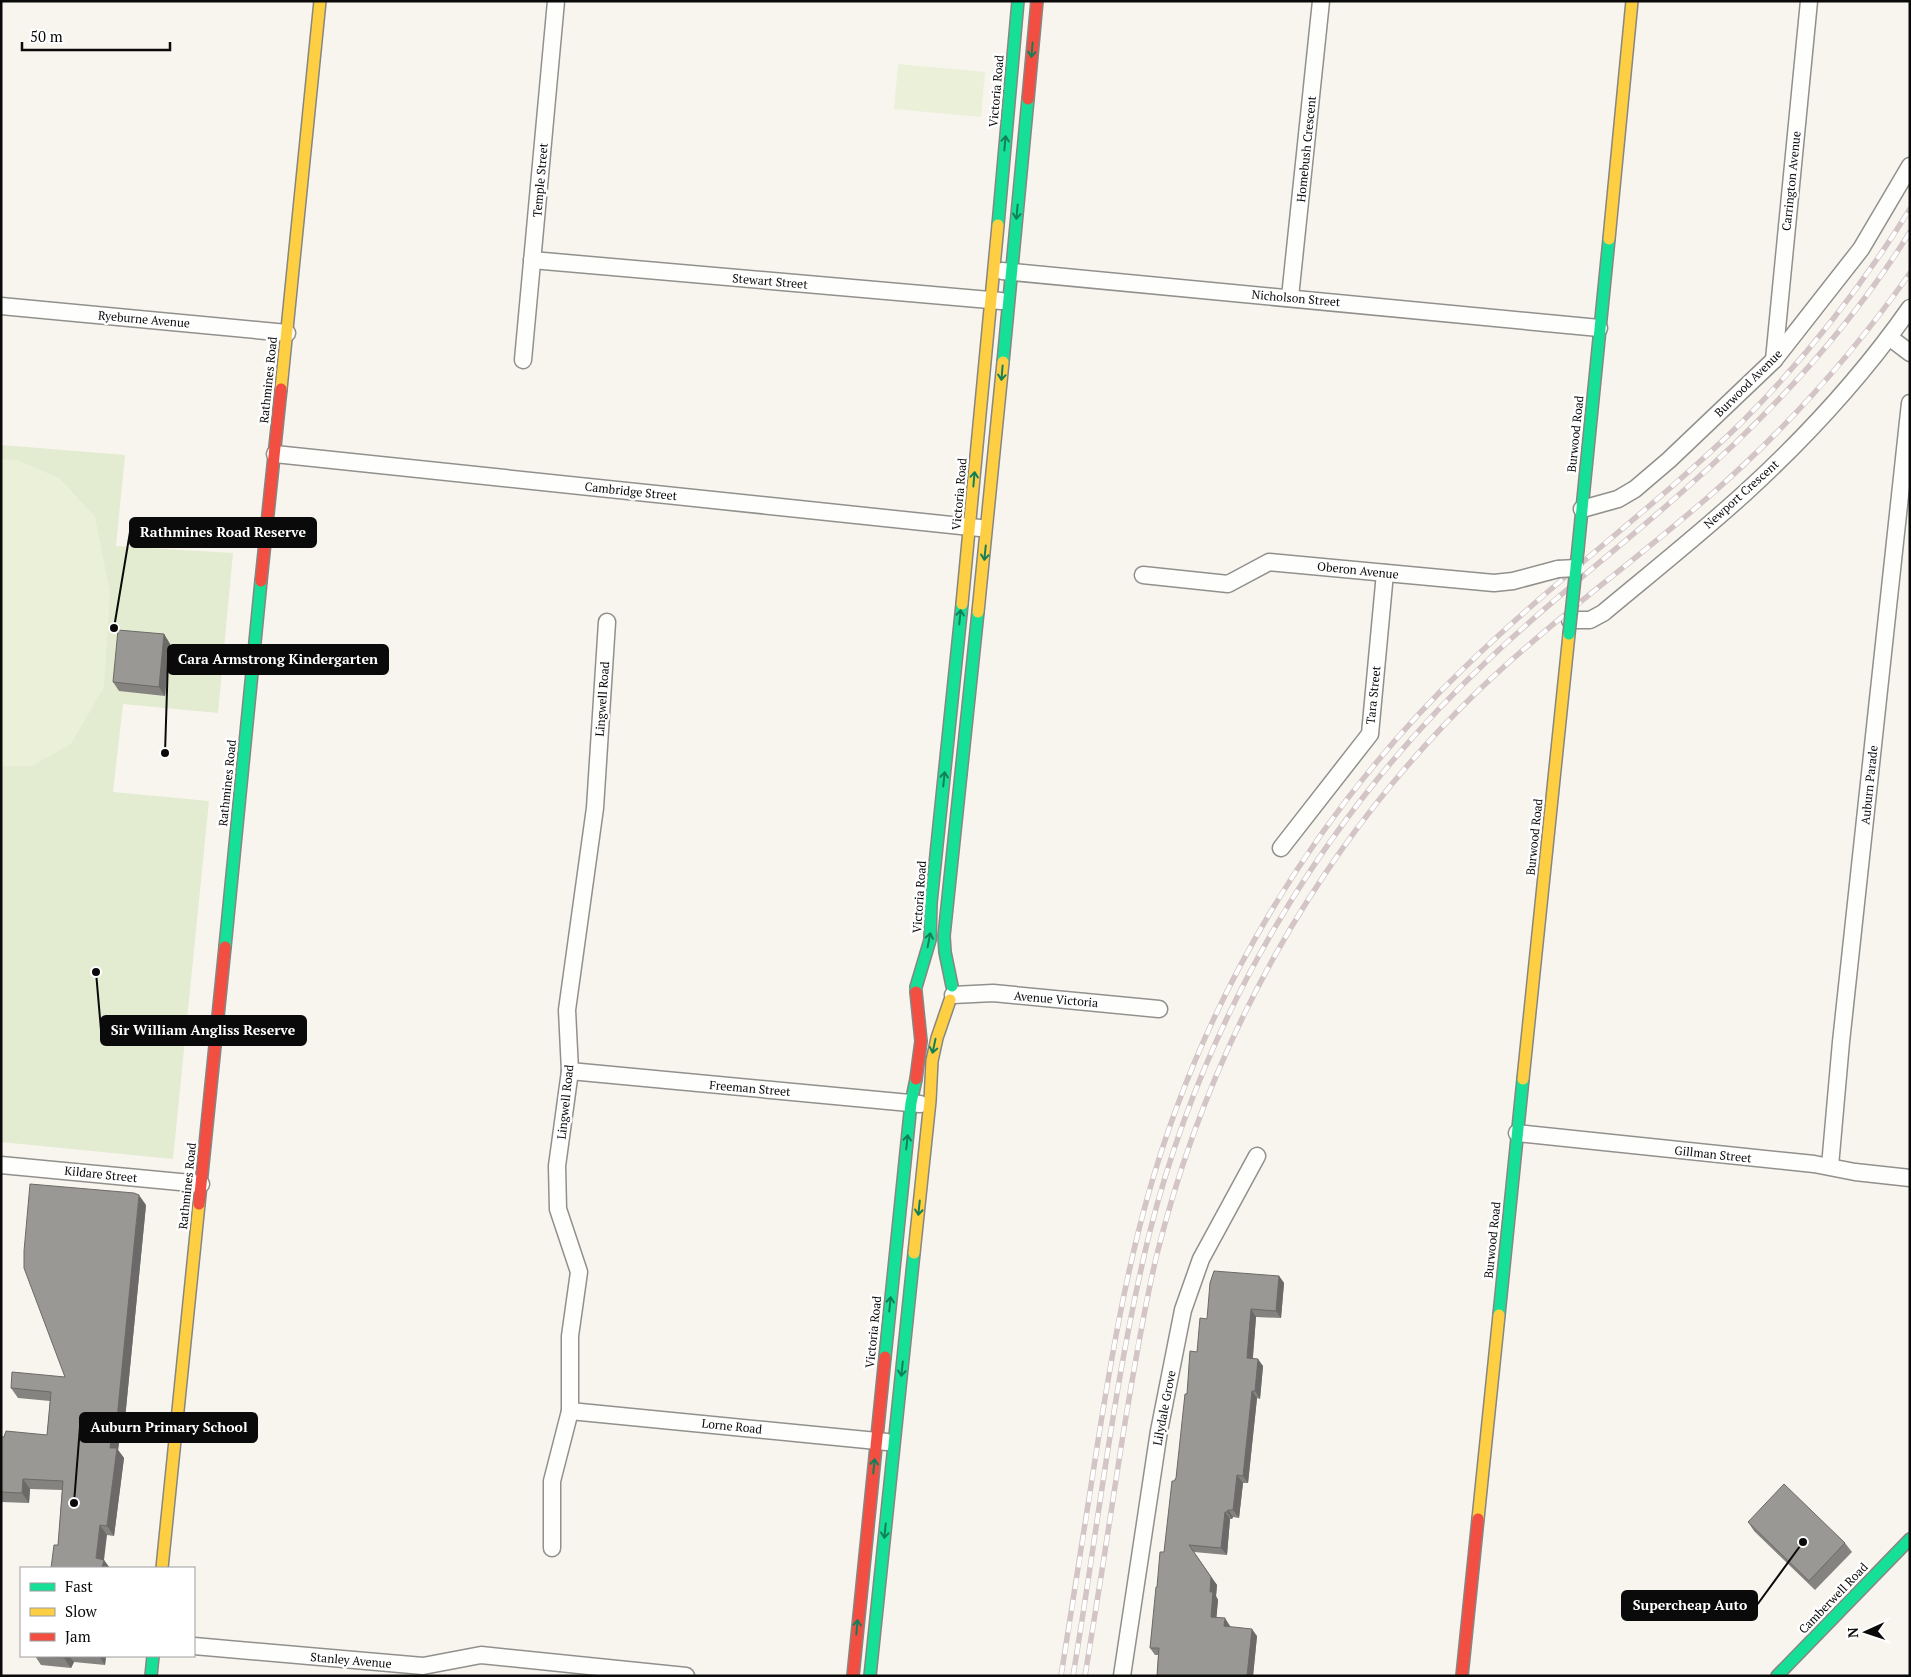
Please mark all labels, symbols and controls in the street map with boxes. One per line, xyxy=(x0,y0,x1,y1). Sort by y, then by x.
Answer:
scale bar xyxy=(22,20,170,52)
text: 50 m xyxy=(30,26,63,46)
one-way arrow xyxy=(1027,41,1037,57)
street label: Victoria Road xyxy=(985,54,1007,128)
street label: Homebush Crescent xyxy=(1293,95,1319,203)
street label: Carrington Avenue xyxy=(1778,130,1804,232)
one-way arrow xyxy=(1000,135,1009,151)
street label: Temple Street xyxy=(529,142,551,218)
one-way arrow xyxy=(1012,203,1021,219)
street label: Stewart Street xyxy=(732,270,809,292)
street label: Nicholson Street xyxy=(1251,287,1342,309)
street label: Ryeburne Avenue xyxy=(97,308,191,330)
street label: Rathmines Road xyxy=(256,336,280,424)
street label: Burwood Avenue xyxy=(1711,346,1785,420)
one-way arrow xyxy=(997,365,1006,381)
street label: Burwood Road xyxy=(1564,394,1587,473)
street label: Newport Crescent xyxy=(1700,456,1782,532)
street label: Victoria Road xyxy=(948,457,970,531)
one-way arrow xyxy=(970,471,979,487)
street label: Cambridge Street xyxy=(584,479,678,503)
callout: Rathmines Road Reserve xyxy=(130,518,316,547)
text: Rathmines Road Reserve xyxy=(140,522,306,541)
one-way arrow xyxy=(980,544,989,560)
street label: Oberon Avenue xyxy=(1317,558,1399,582)
one-way arrow xyxy=(955,609,965,625)
callout: Cara Armstrong Kindergarten xyxy=(168,645,388,674)
text: Cara Armstrong Kindergarten xyxy=(178,649,378,668)
street label: Lingwell Road xyxy=(592,661,612,737)
street label: Tara Street xyxy=(1362,664,1384,725)
street label: Rathmines Road xyxy=(215,739,239,827)
street label: Auburn Parade xyxy=(1857,745,1881,825)
one-way arrow xyxy=(939,771,949,787)
street label: Burwood Road xyxy=(1523,797,1546,876)
street label: Victoria Road xyxy=(909,860,929,934)
one-way arrow xyxy=(925,933,935,949)
street label: Avenue Victoria xyxy=(1013,988,1099,1010)
callout: Sir William Angliss Reserve xyxy=(101,1016,306,1045)
text: Sir William Angliss Reserve xyxy=(111,1020,296,1039)
one-way arrow xyxy=(929,1038,938,1054)
street label: Lingwell Road xyxy=(554,1063,576,1140)
street label: Freeman Street xyxy=(709,1077,792,1099)
one-way arrow xyxy=(902,1135,912,1151)
street label: Rathmines Road xyxy=(175,1142,199,1230)
street label: Gillman Street xyxy=(1674,1142,1753,1166)
street label: Kildare Street xyxy=(64,1163,139,1185)
one-way arrow xyxy=(914,1200,924,1216)
street label: Burwood Road xyxy=(1481,1200,1504,1279)
street label: Victoria Road xyxy=(862,1295,884,1369)
one-way arrow xyxy=(885,1296,895,1312)
one-way arrow xyxy=(897,1361,907,1377)
street label: Lilydale Grove xyxy=(1149,1369,1179,1447)
callout: Auburn Primary School xyxy=(80,1413,257,1442)
street label: Lorne Road xyxy=(701,1415,763,1437)
text: Auburn Primary School xyxy=(90,1417,248,1436)
one-way arrow xyxy=(869,1458,879,1474)
one-way arrow xyxy=(880,1523,890,1539)
street label: Camberwell Road xyxy=(1795,1559,1871,1637)
legend xyxy=(20,1567,195,1657)
text: Fast xyxy=(65,1576,93,1596)
callout: Supercheap Auto xyxy=(1622,1591,1757,1620)
text: Supercheap Auto xyxy=(1633,1595,1747,1614)
text: Slow xyxy=(65,1601,98,1621)
north arrow xyxy=(1841,1607,1891,1657)
one-way arrow xyxy=(852,1619,862,1635)
text: Jam xyxy=(65,1626,91,1646)
text: N xyxy=(1843,1627,1862,1639)
street label: Stanley Avenue xyxy=(310,1649,392,1671)

